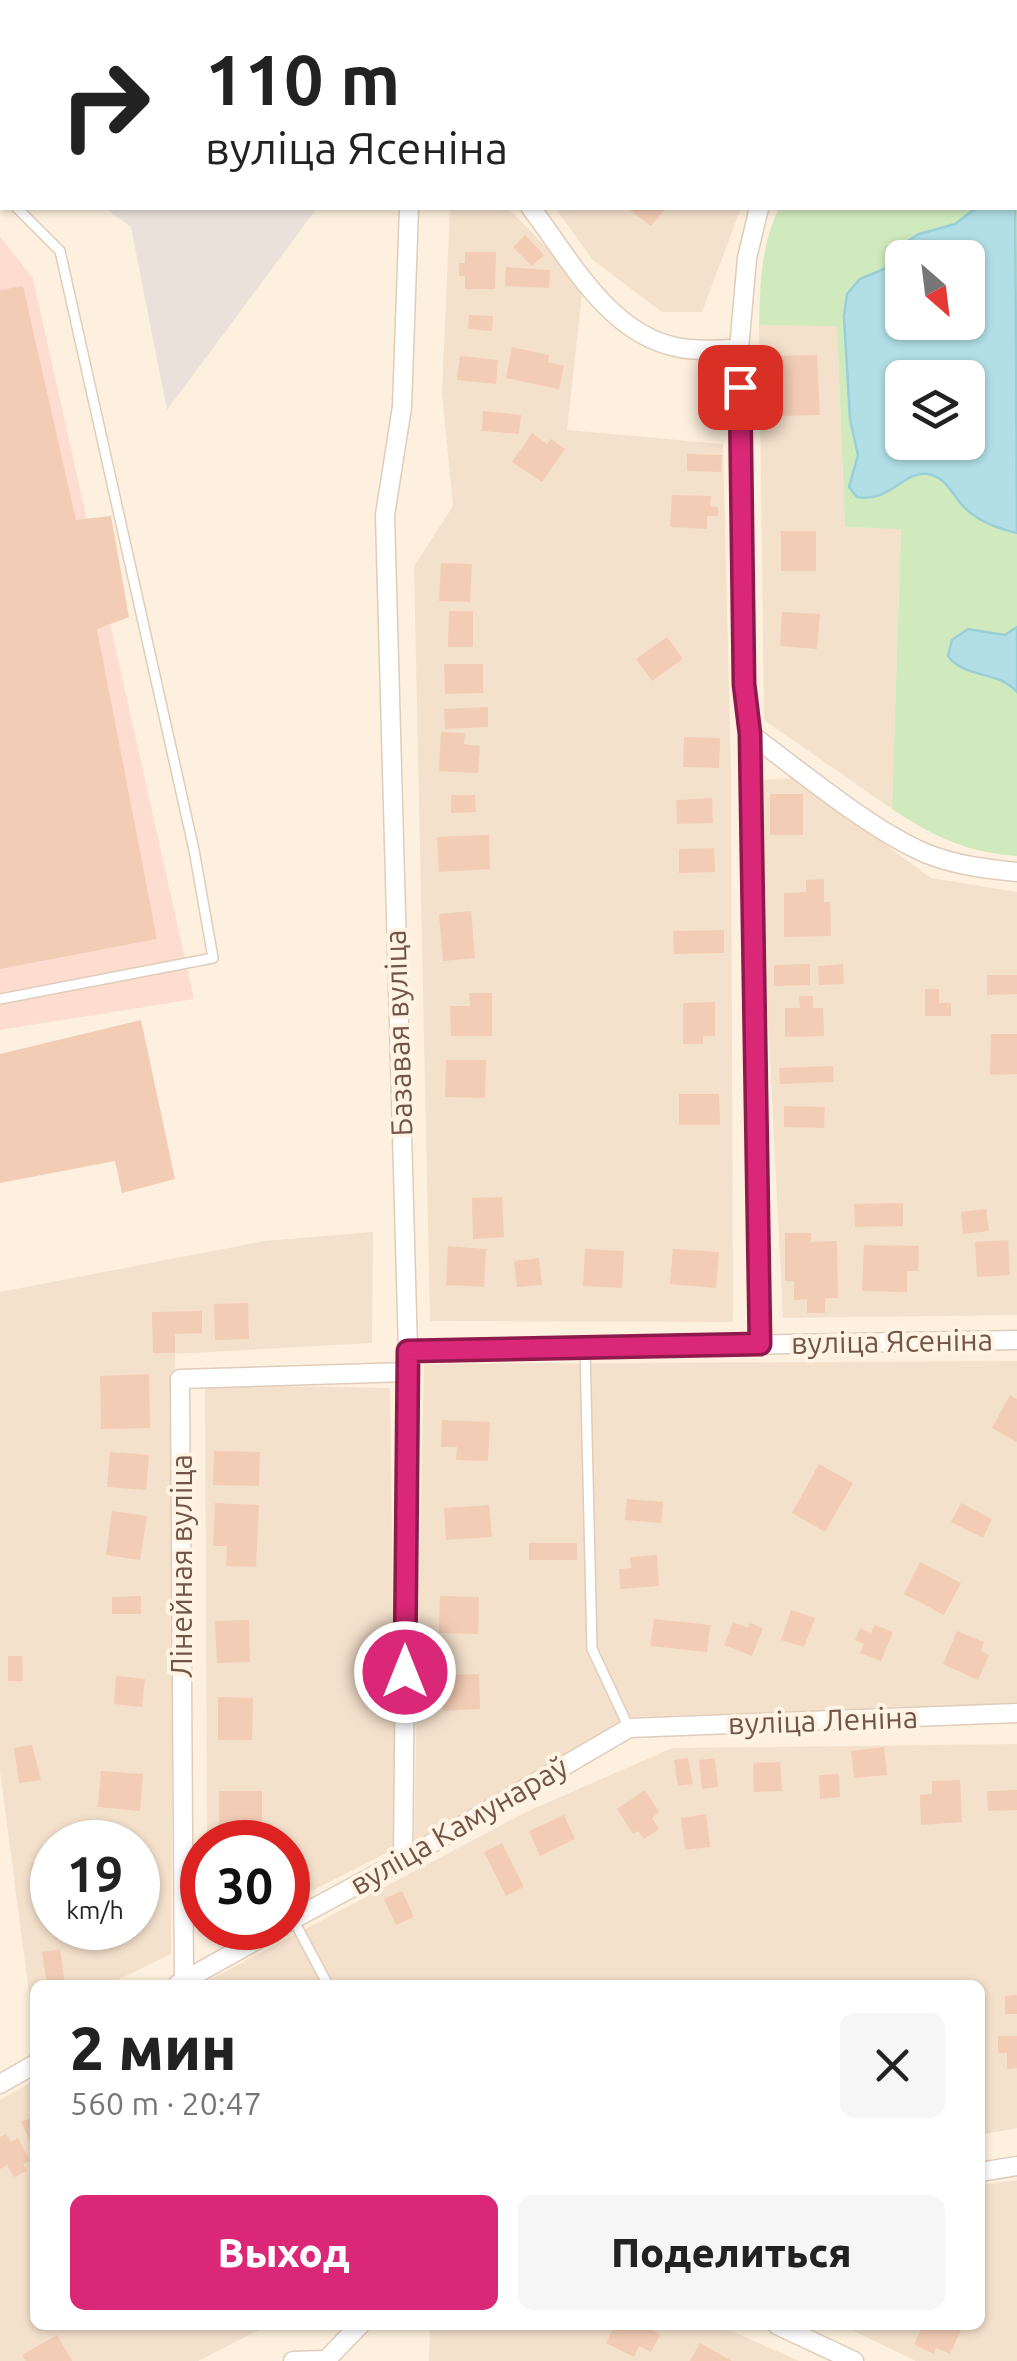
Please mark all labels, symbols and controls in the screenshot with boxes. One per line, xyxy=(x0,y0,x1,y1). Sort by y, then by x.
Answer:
icon: right xyxy=(40,40,170,170)
text: 110 m xyxy=(205,40,400,118)
text: вуліца Ясеніна xyxy=(205,122,508,173)
north arrow xyxy=(885,240,985,340)
map controls xyxy=(885,240,985,460)
pin xyxy=(698,345,783,430)
icon: arrive xyxy=(713,360,768,415)
button: layers xyxy=(885,360,985,460)
street label: Базавая вуліца xyxy=(377,929,419,1137)
street label: вуліца Ясеніна xyxy=(791,1322,993,1360)
street label: Лінейная вуліца xyxy=(164,1454,198,1678)
position arrow xyxy=(353,1620,457,1724)
street label: вуліца Леніна xyxy=(727,1700,919,1740)
street label: вуліца Камунараў xyxy=(344,1749,573,1901)
speed limit sign: 30 xyxy=(180,1820,310,1950)
text: 19 xyxy=(67,1845,123,1901)
text: km/h xyxy=(66,1896,124,1924)
button: close xyxy=(840,2013,945,2118)
text: 2 мин xyxy=(70,2014,237,2081)
text: 560 m · 20:47 xyxy=(70,2085,262,2121)
button: Выход xyxy=(70,2195,498,2310)
button: Поделиться xyxy=(518,2195,945,2310)

